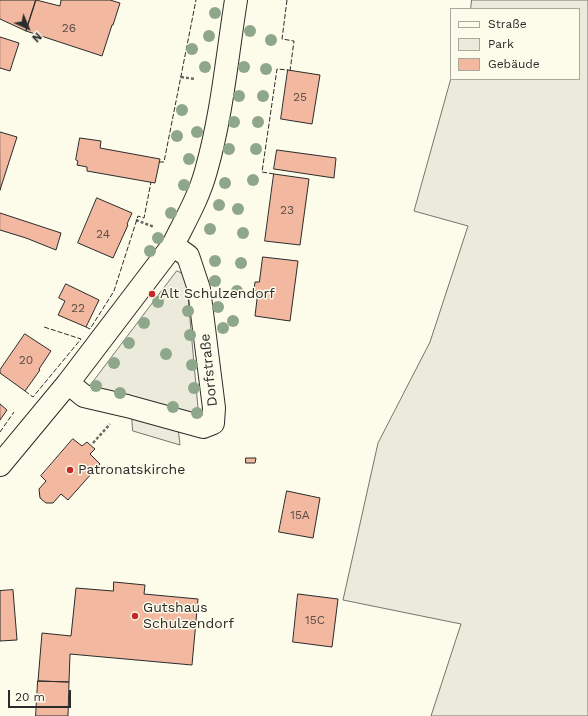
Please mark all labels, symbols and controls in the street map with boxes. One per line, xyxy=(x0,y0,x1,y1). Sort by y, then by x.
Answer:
north arrow xyxy=(8,8,48,48)
legend xyxy=(450,8,580,80)
text: Straße xyxy=(488,17,527,31)
house number: 26 xyxy=(62,21,76,35)
text: N xyxy=(29,29,44,45)
text: Park xyxy=(488,37,514,51)
text: Gebäude xyxy=(488,57,540,71)
house number: 25 xyxy=(293,90,307,104)
house number: 23 xyxy=(280,203,294,217)
house number: 24 xyxy=(96,227,110,241)
place label: Alt Schulzendorf xyxy=(160,286,275,302)
marker: Alt Schulzendorf xyxy=(147,289,157,299)
house number: 22 xyxy=(71,301,85,315)
street label: Dorfstraße xyxy=(197,333,221,407)
house number: 20 xyxy=(19,353,33,367)
place label: Patronatskirche xyxy=(78,462,185,478)
marker: Patronatskirche xyxy=(65,465,75,475)
house number: 15A xyxy=(290,508,310,522)
place label: Gutshaus Schulzendorf xyxy=(143,600,234,632)
marker: Gutshaus Schulzendorf xyxy=(130,611,140,621)
house number: 15C xyxy=(305,613,325,627)
scale bar xyxy=(10,682,73,708)
text: 20 m xyxy=(15,690,45,704)

